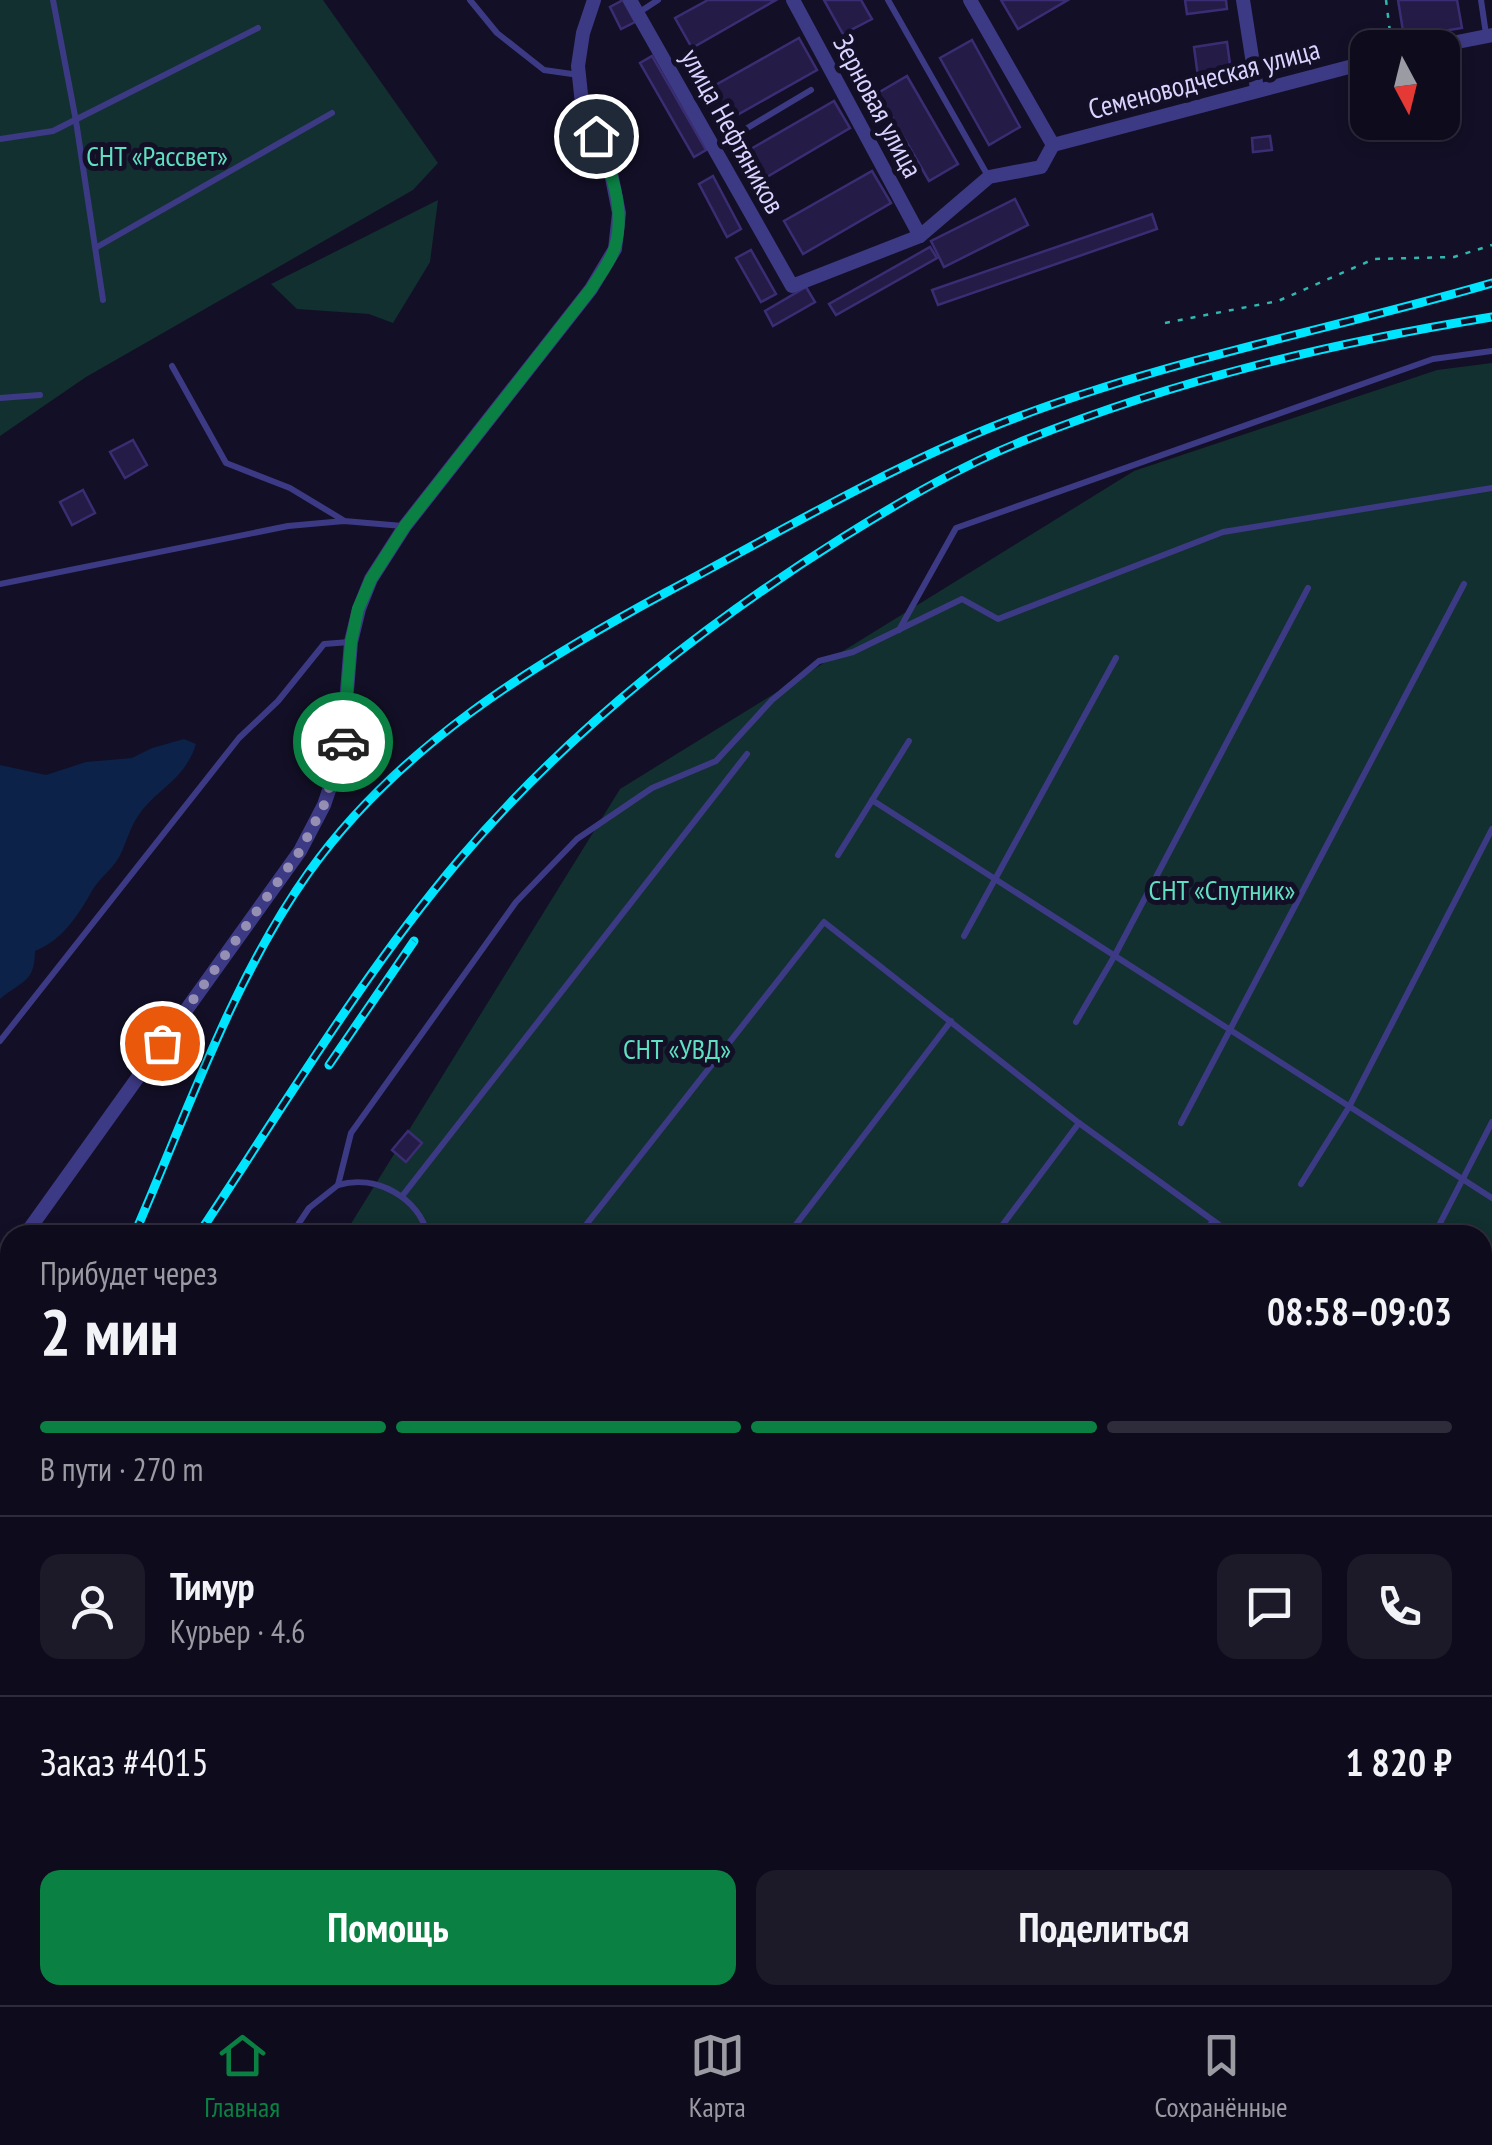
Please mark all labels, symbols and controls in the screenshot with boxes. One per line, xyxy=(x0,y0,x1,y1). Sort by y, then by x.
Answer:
street label: Зерновая улица xyxy=(825,28,932,184)
street label: Семеноводческая улица xyxy=(1084,30,1324,127)
north arrow xyxy=(1350,30,1460,140)
map controls xyxy=(1350,30,1460,140)
street label: улица Нефтяников xyxy=(673,42,794,220)
pin xyxy=(554,94,639,179)
icon: home xyxy=(569,109,624,164)
park label: СНТ «Рассвет» xyxy=(86,137,228,174)
courier xyxy=(293,692,393,792)
icon: car xyxy=(316,715,371,770)
park label: СНТ «Спутник» xyxy=(1149,871,1295,908)
pin xyxy=(120,1001,205,1086)
icon: bag xyxy=(135,1016,190,1071)
park label: СНТ «УВД» xyxy=(623,1030,731,1067)
text: Прибудет через xyxy=(40,1252,218,1294)
text: 08:58–09:03 xyxy=(1267,1286,1452,1335)
text: 2 мин xyxy=(40,1289,179,1373)
text: В пути · 270 m xyxy=(40,1448,203,1490)
button: person xyxy=(40,1554,145,1659)
button: chat xyxy=(1217,1554,1322,1659)
button: phone xyxy=(1347,1554,1452,1659)
text: Тимур xyxy=(170,1561,255,1610)
text: Курьер · 4.6 xyxy=(170,1610,305,1652)
text: Заказ #4015 xyxy=(40,1737,209,1786)
text: 1 820 ₽ xyxy=(1346,1737,1452,1786)
button: Помощь xyxy=(40,1870,736,1985)
button: Поделиться xyxy=(756,1870,1452,1985)
tab: Главная xyxy=(204,2028,280,2125)
tab: Карта xyxy=(689,2028,746,2125)
tab: Сохранённые xyxy=(1154,2028,1288,2125)

